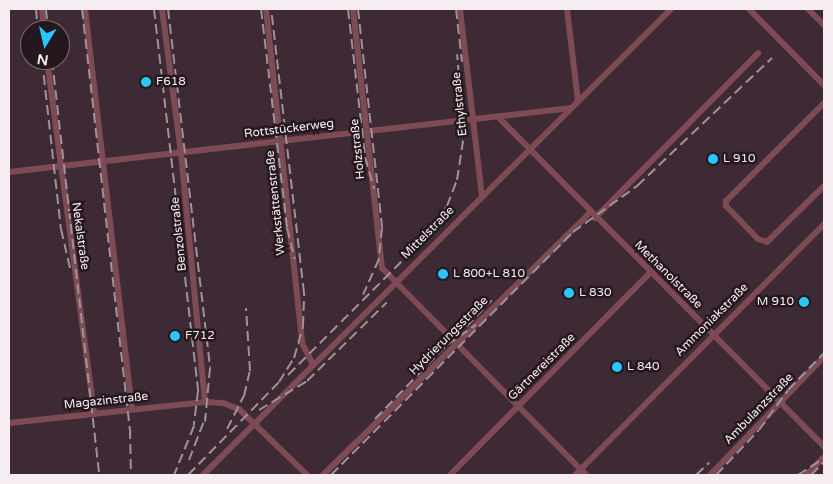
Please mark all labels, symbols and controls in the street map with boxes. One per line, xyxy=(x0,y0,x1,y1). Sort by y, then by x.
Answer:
north arrow xyxy=(20,20,70,70)
text: N xyxy=(36,50,50,69)
street label: Ethylstraße xyxy=(449,71,471,137)
place label: F618 xyxy=(156,75,186,89)
marker: F618 xyxy=(140,76,152,88)
street label: Rottstückerweg xyxy=(243,116,335,142)
street label: Holzstraße xyxy=(348,118,368,180)
street label: Werkstättenstraße xyxy=(263,150,289,256)
place label: L 910 xyxy=(723,152,756,166)
marker: L 910 xyxy=(707,153,719,165)
street label: Benzolstraße xyxy=(168,196,190,272)
street label: Nekalstraße xyxy=(68,201,92,271)
street label: Mittelstraße xyxy=(398,203,458,263)
street label: Methanolstraße xyxy=(631,238,705,312)
place label: L 800+L 810 xyxy=(453,267,525,281)
marker: L 800+L 810 xyxy=(437,268,449,280)
street label: Ammoniakstraße xyxy=(672,280,752,360)
place label: L 830 xyxy=(579,286,612,300)
marker: L 830 xyxy=(563,287,575,299)
street label: Hydrierungsstraße xyxy=(407,294,491,378)
place label: M 910 xyxy=(757,295,794,309)
marker: M 910 xyxy=(798,296,810,308)
place label: F712 xyxy=(185,329,215,343)
marker: F712 xyxy=(169,330,181,342)
street label: Gärtnereistraße xyxy=(505,330,579,404)
place label: L 840 xyxy=(627,360,660,374)
marker: L 840 xyxy=(611,361,623,373)
street label: Ambulanzstraße xyxy=(721,370,797,448)
street label: Magazinstraße xyxy=(63,389,149,413)

